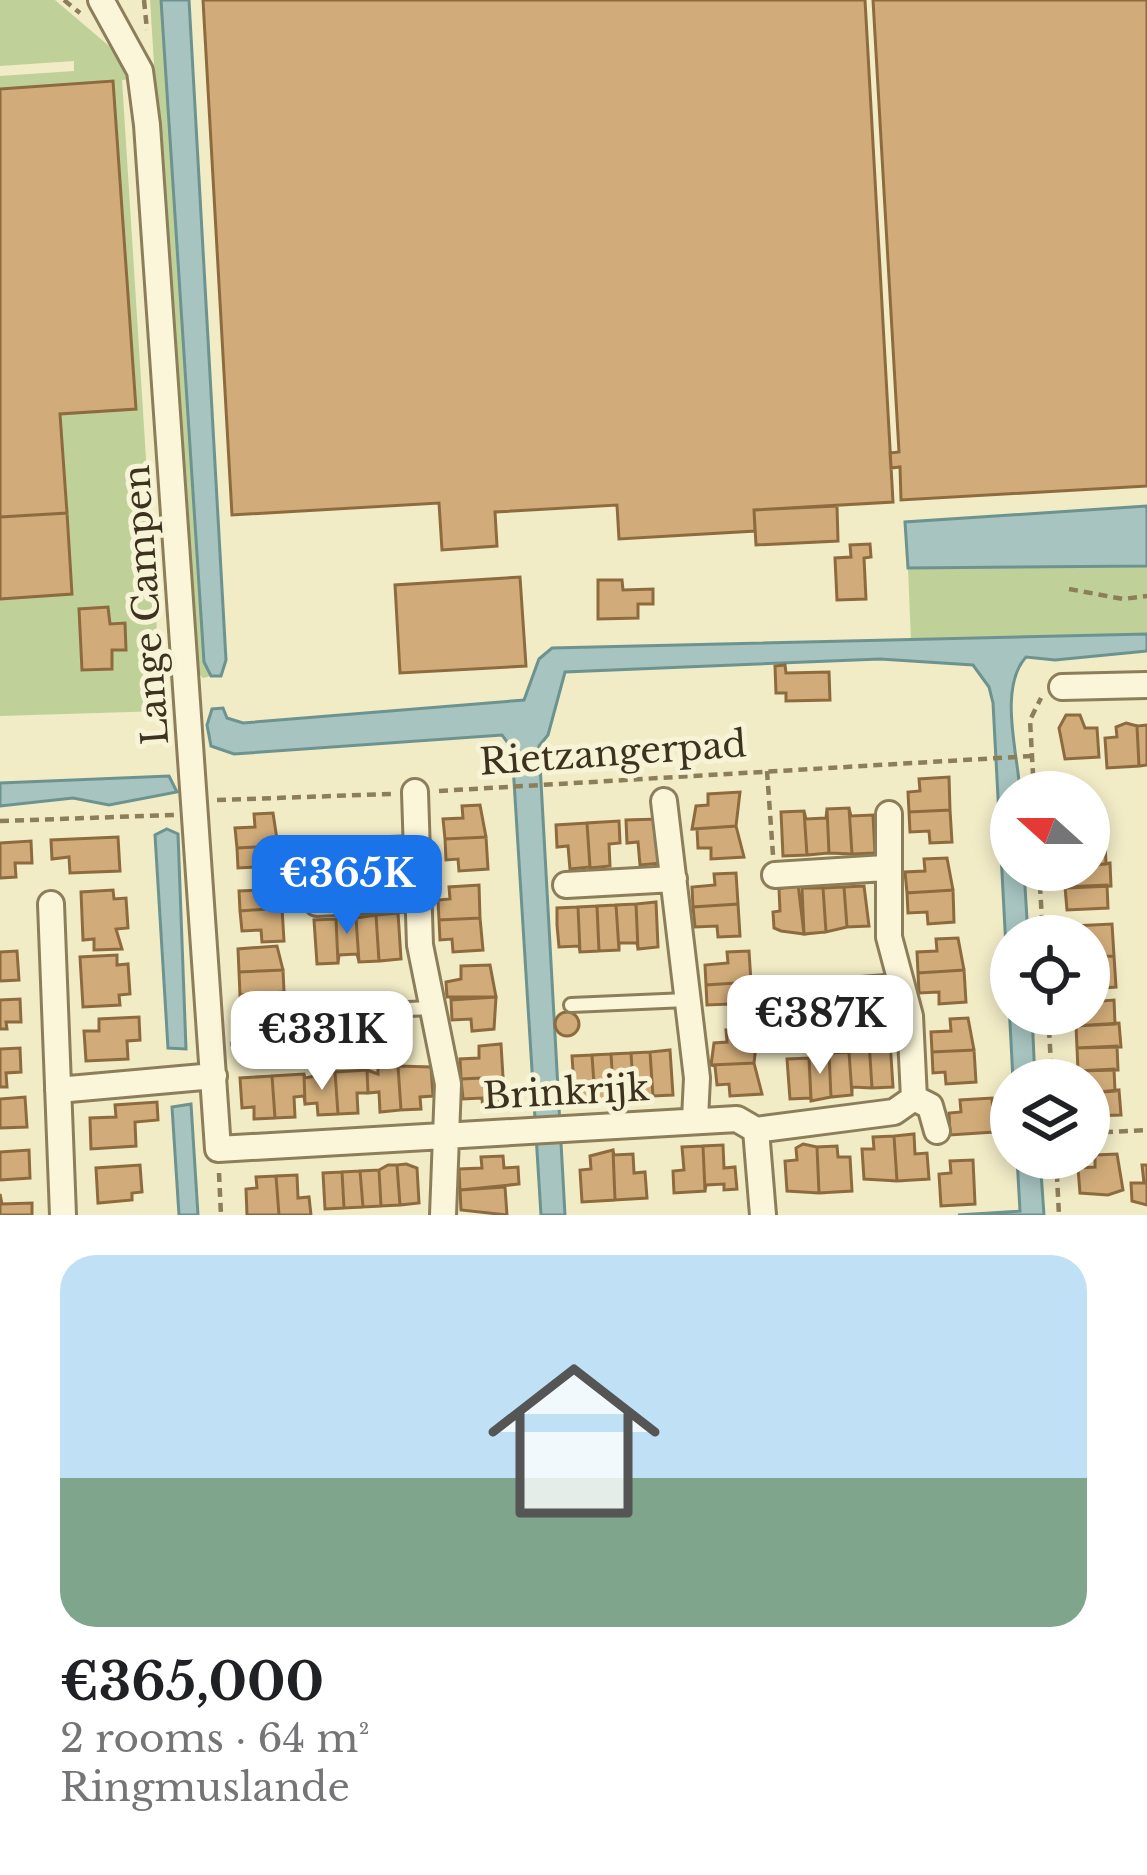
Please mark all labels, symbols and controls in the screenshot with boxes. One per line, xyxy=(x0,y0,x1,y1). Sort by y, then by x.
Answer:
street label: Lange Campen xyxy=(114,463,178,747)
street label: Rietzangerpad xyxy=(478,721,748,785)
north arrow xyxy=(990,771,1110,891)
map controls xyxy=(990,771,1110,1179)
pin: €365K xyxy=(263,835,431,937)
text: €365K xyxy=(279,849,415,898)
button: locate xyxy=(990,915,1110,1035)
pin: €387K xyxy=(736,975,904,1077)
text: €387K xyxy=(754,989,886,1038)
pin: €331K xyxy=(238,991,406,1093)
text: €331K xyxy=(258,1005,386,1054)
button: layers xyxy=(990,1059,1110,1179)
street label: Brinkrijk xyxy=(482,1065,650,1119)
icon: home xyxy=(466,1333,682,1549)
text: €365,000 xyxy=(60,1651,324,1714)
text: 2 rooms · 64 m² xyxy=(60,1714,370,1763)
text: Ringmuslande xyxy=(60,1763,350,1812)

